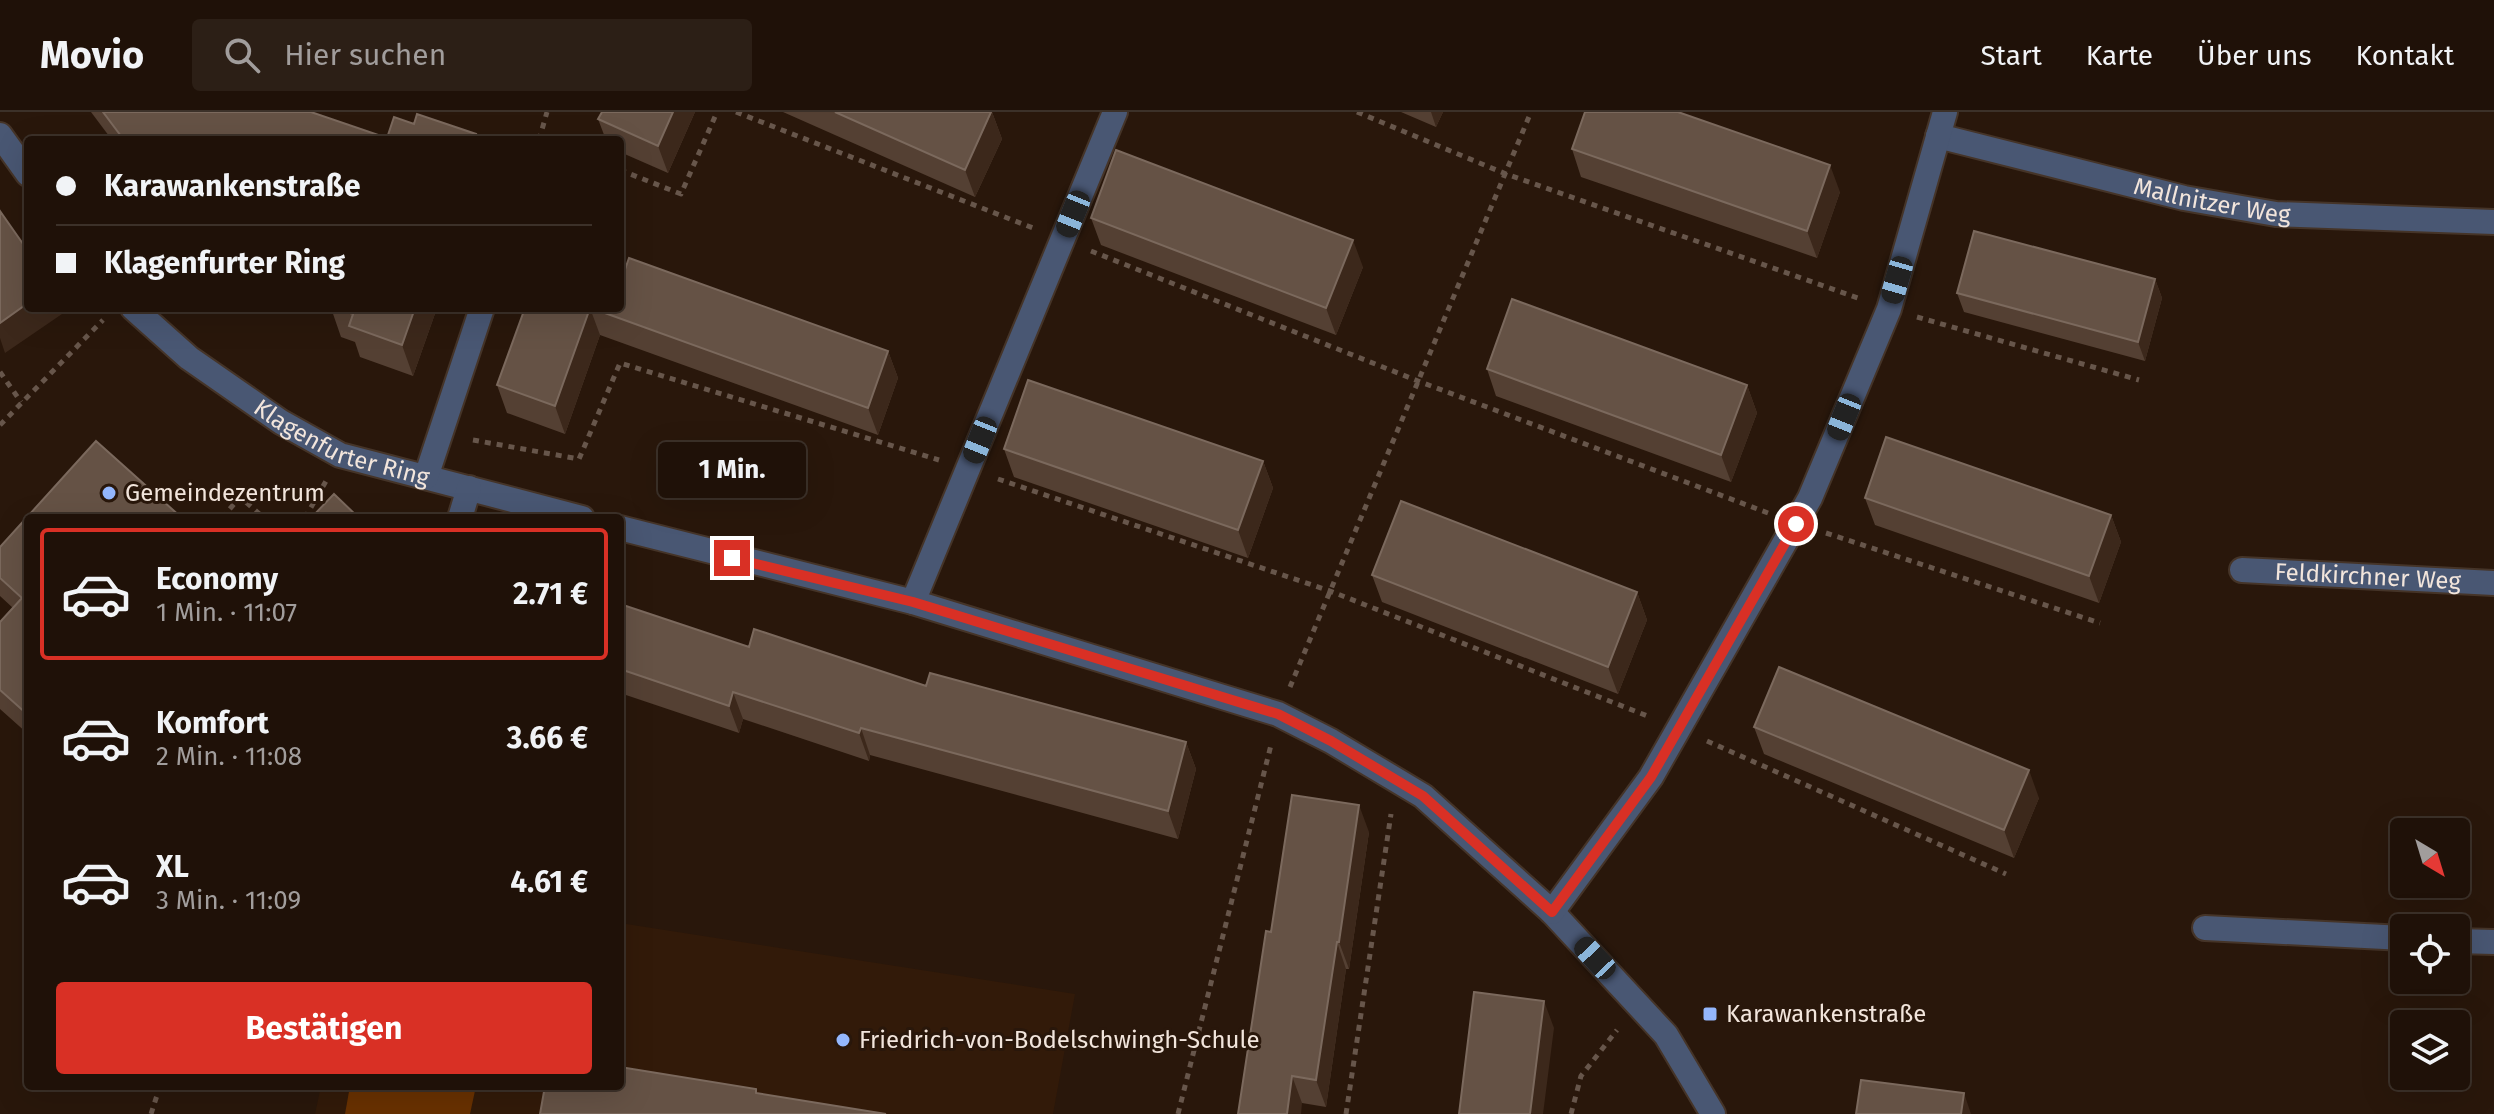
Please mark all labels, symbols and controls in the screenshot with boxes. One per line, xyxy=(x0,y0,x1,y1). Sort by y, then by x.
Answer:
search box xyxy=(192,19,752,91)
text: Movio xyxy=(40,32,144,78)
icon: search xyxy=(220,33,264,77)
text: Hier suchen xyxy=(284,37,446,73)
text: Start xyxy=(1980,39,2042,72)
text: Karte xyxy=(2086,39,2153,72)
text: Über uns xyxy=(2197,39,2312,72)
text: Kontakt xyxy=(2356,39,2454,72)
text: Karawankenstraße xyxy=(104,168,361,204)
street label: Mallnitzer Weg xyxy=(2131,172,2292,229)
car xyxy=(1053,187,1093,241)
text: Klagenfurter Ring xyxy=(104,245,345,281)
car xyxy=(1879,254,1915,306)
car xyxy=(1824,390,1864,444)
street label: Klagenfurter Ring xyxy=(249,393,433,492)
car xyxy=(960,413,1000,467)
callout: 1 Min. xyxy=(658,442,806,498)
text: 1 Min. xyxy=(698,454,766,485)
place label: Gemeindezentrum xyxy=(125,479,325,507)
marker: Gemeindezentrum xyxy=(100,484,118,502)
route start xyxy=(1778,506,1814,542)
route end xyxy=(714,540,750,576)
icon: car xyxy=(60,558,132,630)
street label: Feldkirchner Weg xyxy=(2274,558,2462,595)
text: Economy xyxy=(156,561,278,597)
text: 2.71 € xyxy=(513,576,588,612)
text: 1 Min. · 11:07 xyxy=(156,597,297,628)
icon: car xyxy=(60,702,132,774)
text: Komfort xyxy=(156,705,269,741)
text: 3.66 € xyxy=(507,720,588,756)
text: 2 Min. · 11:08 xyxy=(156,741,302,772)
north arrow xyxy=(2390,818,2470,898)
map controls xyxy=(2390,818,2470,1090)
icon: car xyxy=(60,846,132,918)
text: XL xyxy=(156,849,189,885)
text: 4.61 € xyxy=(510,864,588,900)
text: 3 Min. · 11:09 xyxy=(156,885,301,916)
button: locate xyxy=(2390,914,2470,994)
car xyxy=(1570,932,1620,984)
button: Bestätigen xyxy=(56,982,592,1074)
place label: Karawankenstraße xyxy=(1726,1000,1926,1028)
marker: Karawankenstraße xyxy=(1701,1005,1719,1023)
button: layers xyxy=(2390,1010,2470,1090)
place label: Friedrich-von-Bodelschwingh-Schule xyxy=(859,1026,1260,1054)
marker: Friedrich-von-Bodelschwingh-Schule xyxy=(834,1031,852,1049)

